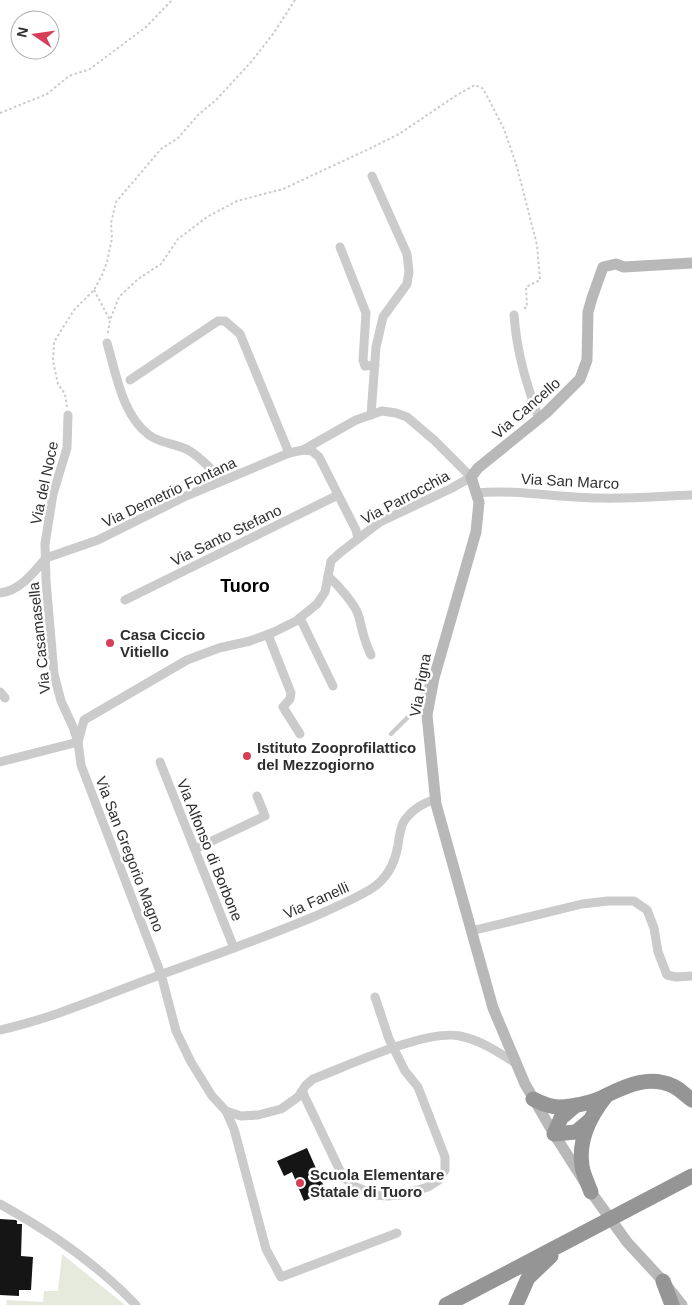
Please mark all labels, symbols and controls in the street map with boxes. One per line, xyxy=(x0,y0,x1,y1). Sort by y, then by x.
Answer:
north arrow xyxy=(10,10,60,60)
text: N xyxy=(13,25,31,39)
street label: Via Cancello xyxy=(489,374,563,442)
street label: Via del Noce xyxy=(27,440,61,526)
street label: Via Demetrio Fontana xyxy=(99,453,239,530)
street label: Via Parrocchia xyxy=(358,466,453,527)
street label: Via San Marco xyxy=(521,470,619,492)
street label: Via Santo Stefano xyxy=(168,501,284,569)
district label: Tuoro xyxy=(220,576,270,596)
street label: Via Casamasella xyxy=(25,581,53,695)
place label: Casa Ciccio Vitiello xyxy=(120,626,205,660)
marker: Casa Ciccio Vitiello xyxy=(104,637,116,649)
street label: Via Pigna xyxy=(406,651,434,718)
place label: Istituto Zooprofilattico del Mezzogiorno xyxy=(257,739,416,773)
marker: Istituto Zooprofilattico del Mezzogiorno xyxy=(241,750,253,762)
street label: Via San Gregorio Magno xyxy=(93,774,167,934)
street label: Via Alfonso di Borbone xyxy=(174,777,246,923)
street label: Via Fanelli xyxy=(281,878,351,922)
place label: Scuola Elementare Statale di Tuoro xyxy=(310,1166,444,1200)
marker: Scuola Elementare Statale di Tuoro xyxy=(294,1177,306,1189)

